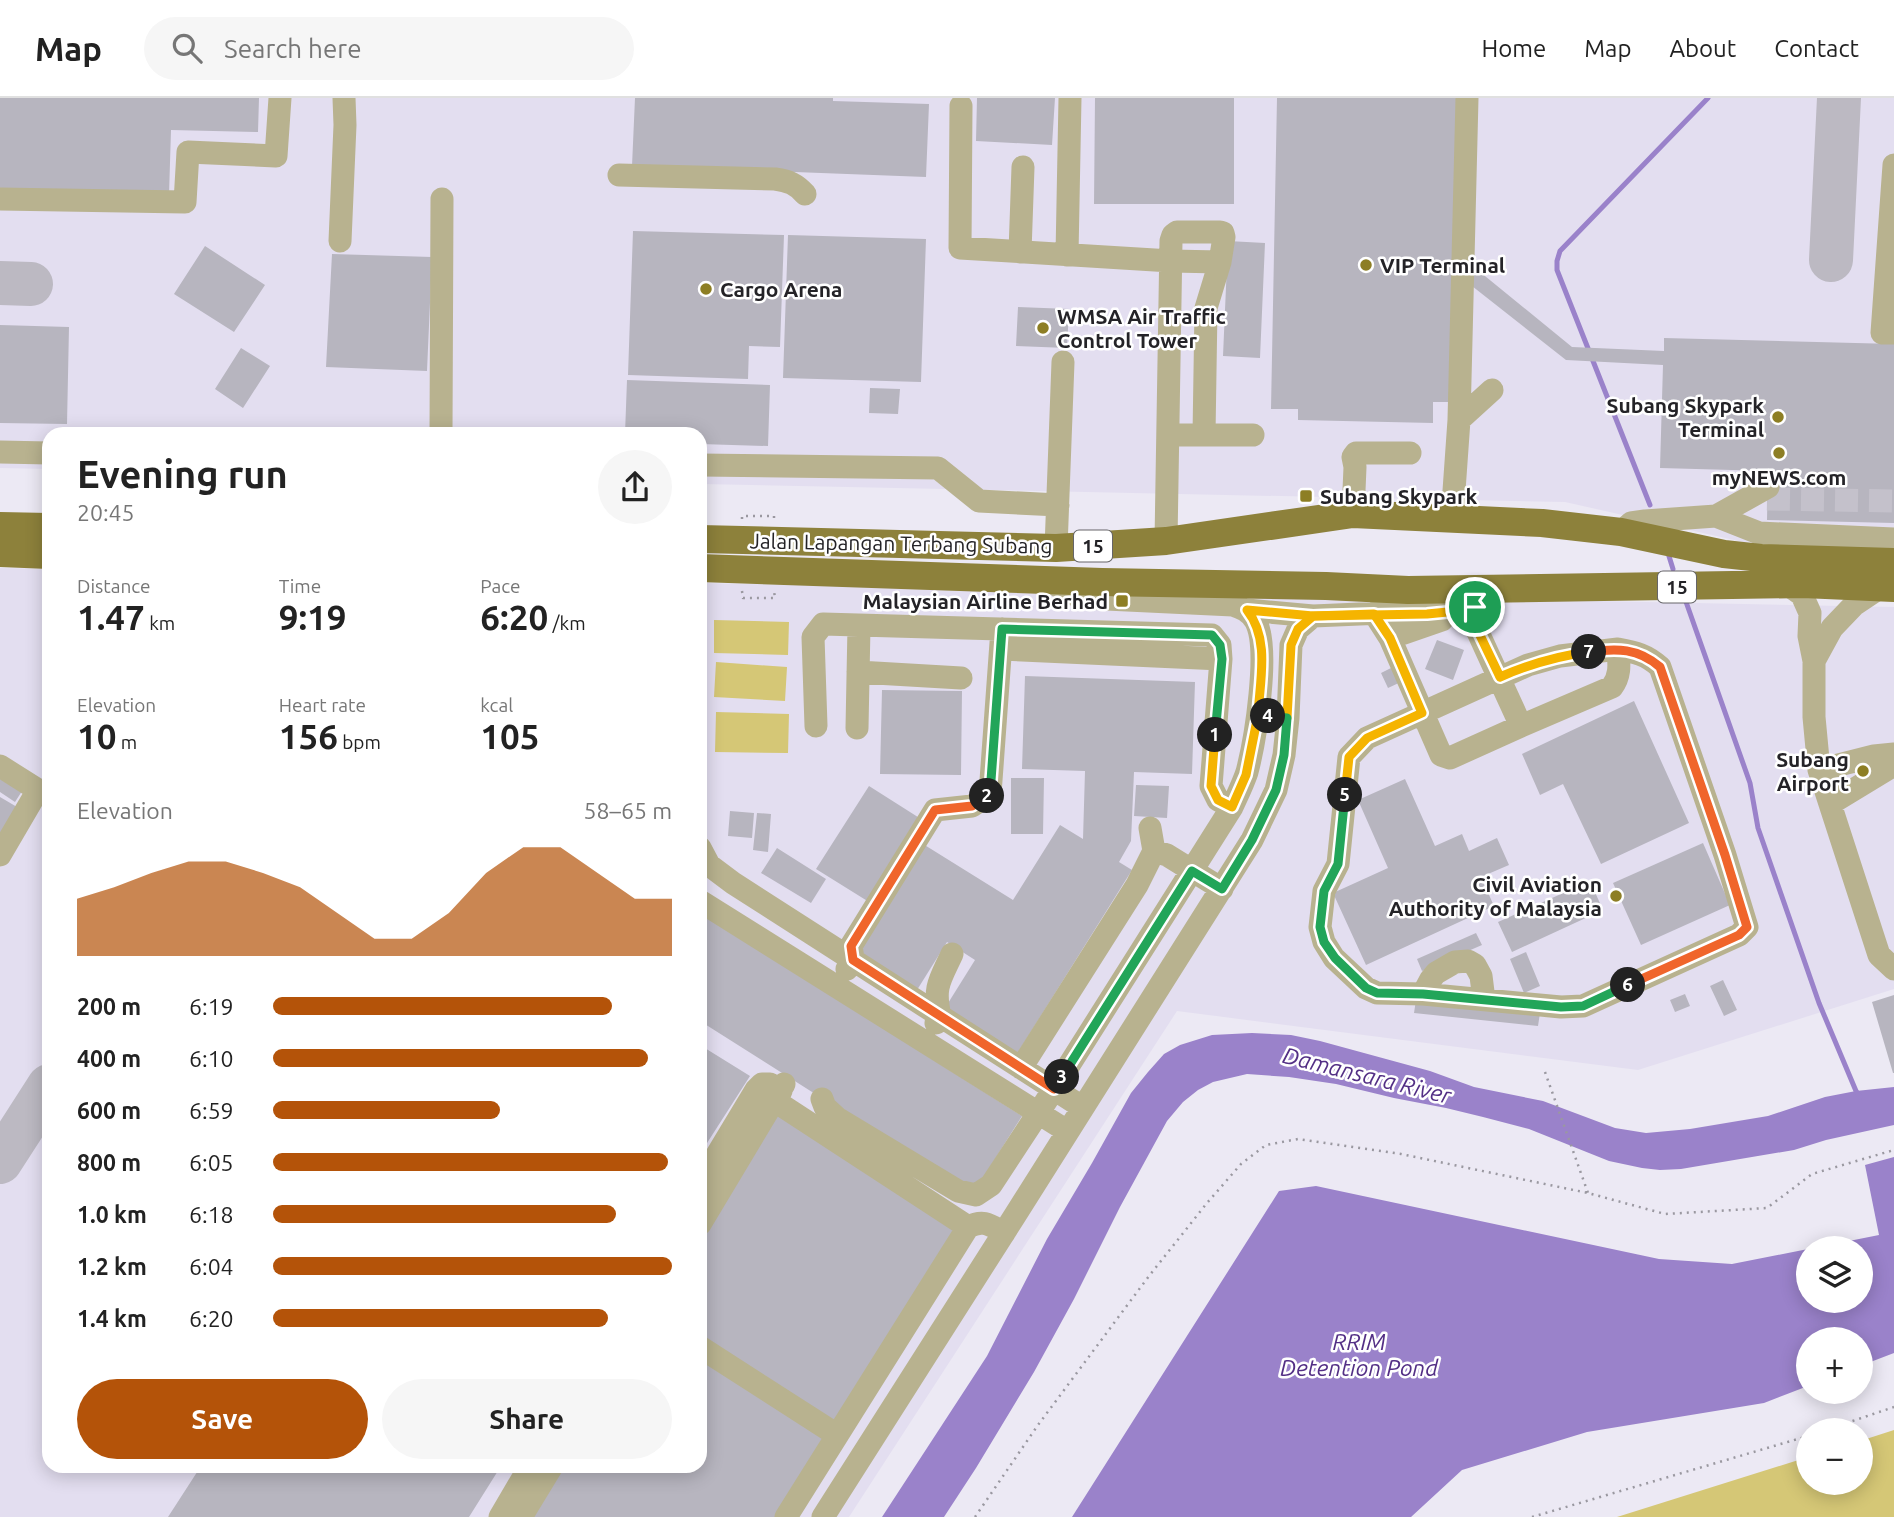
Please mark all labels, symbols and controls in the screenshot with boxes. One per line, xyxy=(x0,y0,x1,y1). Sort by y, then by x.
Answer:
search box xyxy=(144,17,634,80)
icon: search xyxy=(168,29,206,67)
text: Map xyxy=(35,30,102,67)
text: Search here xyxy=(224,34,362,63)
text: Home xyxy=(1481,35,1546,62)
text: Map xyxy=(1584,35,1631,62)
text: About xyxy=(1669,35,1736,62)
text: Contact xyxy=(1774,35,1859,62)
place label: VIP Terminal xyxy=(1380,253,1505,277)
marker: VIP Terminal xyxy=(1358,257,1374,273)
place label: Cargo Arena xyxy=(720,277,842,301)
marker: Cargo Arena xyxy=(698,281,714,297)
place label: WMSA Air Traffic Control Tower xyxy=(1057,304,1226,352)
marker: WMSA Air Traffic Control Tower xyxy=(1035,320,1051,336)
place label: Subang Skypark Terminal xyxy=(1607,393,1764,441)
marker: Subang Skypark Terminal xyxy=(1770,409,1786,425)
marker: myNEWS.com xyxy=(1771,445,1787,461)
button: share xyxy=(598,450,672,524)
text: Evening run xyxy=(77,453,288,495)
place label: myNEWS.com xyxy=(1712,465,1846,489)
place label: Subang Skypark xyxy=(1320,484,1478,508)
marker: Subang Skypark xyxy=(1298,488,1314,504)
text: 20:45 xyxy=(77,500,135,525)
street label: Jalan Lapangan Terbang Subang xyxy=(749,528,1053,558)
road number: 15 xyxy=(1074,530,1112,561)
road number: 15 xyxy=(1658,572,1696,602)
text: Distance xyxy=(77,575,151,597)
text: Time xyxy=(279,575,321,597)
text: Pace xyxy=(480,575,521,597)
pin xyxy=(1445,577,1505,637)
icon: arrive xyxy=(1456,588,1494,626)
place label: Malaysian Airline Berhad xyxy=(863,589,1108,613)
marker: Malaysian Airline Berhad xyxy=(1114,593,1130,609)
text: 1.47 xyxy=(77,597,145,637)
text: 9:19 xyxy=(279,597,347,637)
text: 6:20 xyxy=(480,597,548,637)
text: km xyxy=(145,612,175,634)
text: /km xyxy=(548,612,586,634)
pin: 7 xyxy=(1572,634,1606,670)
text: 7 xyxy=(1583,640,1594,662)
text: Elevation xyxy=(77,694,156,716)
text: Heart rate xyxy=(279,694,366,716)
text: kcal xyxy=(480,694,513,716)
pin: 4 xyxy=(1250,698,1286,734)
text: 4 xyxy=(1262,704,1273,726)
text: 10 xyxy=(77,716,116,756)
text: 156 xyxy=(279,716,338,756)
text: 105 xyxy=(480,716,540,756)
pin: 1 xyxy=(1198,718,1232,752)
text: 1 xyxy=(1209,723,1220,745)
text: m xyxy=(116,731,137,753)
text: bpm xyxy=(338,731,381,753)
place label: Subang Airport xyxy=(1776,747,1849,795)
marker: Subang Airport xyxy=(1855,763,1871,779)
pin: 2 xyxy=(970,778,1004,814)
pin: 5 xyxy=(1328,778,1362,812)
text: 5 xyxy=(1339,783,1350,805)
text: 2 xyxy=(981,784,992,806)
text: Elevation xyxy=(77,798,173,823)
text: 58–65 m xyxy=(584,798,672,823)
place label: Civil Aviation Authority of Malaysia xyxy=(1389,872,1602,920)
marker: Civil Aviation Authority of Malaysia xyxy=(1608,888,1624,904)
pin: 6 xyxy=(1610,968,1646,1002)
text: 6 xyxy=(1622,973,1633,995)
text: 200 m xyxy=(77,994,141,1019)
text: 6:19 xyxy=(189,994,234,1019)
water label: Damansara River xyxy=(1280,1042,1455,1108)
text: 400 m xyxy=(77,1046,141,1071)
text: 6:10 xyxy=(189,1046,234,1071)
pin: 3 xyxy=(1044,1060,1080,1094)
text: 3 xyxy=(1056,1065,1067,1087)
text: 600 m xyxy=(77,1098,141,1123)
text: 6:59 xyxy=(189,1098,234,1123)
text: 800 m xyxy=(77,1150,141,1175)
text: 6:05 xyxy=(189,1150,234,1175)
text: 1.0 km xyxy=(77,1202,147,1227)
text: 6:18 xyxy=(189,1202,234,1227)
map controls xyxy=(1796,1236,1873,1495)
button: layers xyxy=(1796,1236,1873,1313)
text: 1.2 km xyxy=(77,1254,147,1279)
text: 6:04 xyxy=(189,1254,234,1279)
text: 1.4 km xyxy=(77,1306,147,1331)
text: 6:20 xyxy=(189,1306,234,1331)
button: + xyxy=(1796,1327,1873,1404)
water label: RRIM Detention Pond xyxy=(1280,1329,1439,1380)
button: Save xyxy=(77,1379,368,1459)
button: Share xyxy=(382,1379,672,1459)
button: − xyxy=(1796,1418,1873,1495)

